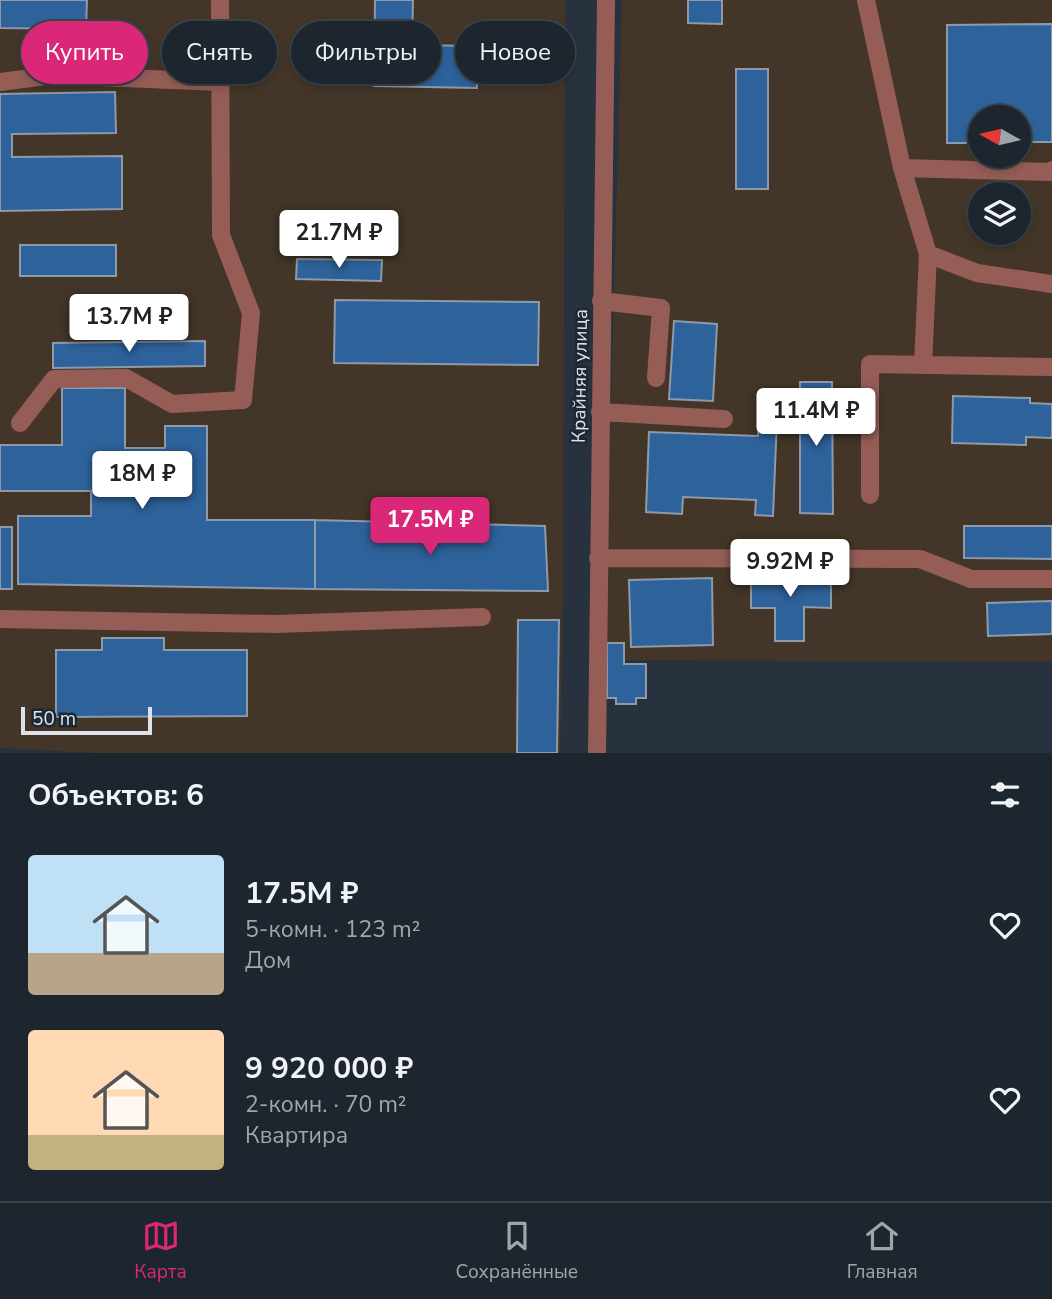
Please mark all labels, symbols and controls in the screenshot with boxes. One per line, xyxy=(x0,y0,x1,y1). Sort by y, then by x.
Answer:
chip: Купить xyxy=(21,21,148,84)
chip: Снять xyxy=(162,21,277,84)
chip: Фильтры xyxy=(291,21,441,84)
chip: Новое xyxy=(455,21,575,84)
north arrow xyxy=(968,105,1031,168)
map controls xyxy=(968,105,1031,245)
button: layers xyxy=(968,182,1031,245)
pin: 21.7M ₽ xyxy=(274,210,404,270)
text: 21.7M ₽ xyxy=(295,217,383,248)
pin: 13.7M ₽ xyxy=(64,294,194,354)
text: 13.7M ₽ xyxy=(85,301,173,332)
street label: Крайняя улица xyxy=(566,309,594,443)
pin: 11.4M ₽ xyxy=(751,388,881,448)
text: 11.4M ₽ xyxy=(772,395,860,426)
pin: 18M ₽ xyxy=(93,452,191,511)
text: 18M ₽ xyxy=(108,458,176,489)
pin: 17.5M ₽ xyxy=(365,498,495,557)
text: 17.5M ₽ xyxy=(386,504,474,535)
pin: 9.92M ₽ xyxy=(725,540,855,599)
text: 9.92M ₽ xyxy=(746,546,834,577)
scale bar xyxy=(21,704,152,736)
text: 50 m xyxy=(32,706,76,732)
text: Объектов: 6 xyxy=(28,775,204,816)
icon: filters xyxy=(986,776,1024,814)
text: 17.5M ₽ xyxy=(245,873,359,914)
icon: home xyxy=(84,883,168,967)
icon: heart xyxy=(986,906,1024,944)
text: 5-комн. · 123 m² xyxy=(245,914,420,945)
text: Дом xyxy=(245,945,291,976)
text: 9 920 000 ₽ xyxy=(245,1048,413,1089)
icon: home xyxy=(84,1058,168,1142)
icon: heart xyxy=(986,1081,1024,1119)
text: 2-комн. · 70 m² xyxy=(245,1089,407,1120)
text: Квартира xyxy=(245,1120,348,1151)
tab: Карта xyxy=(134,1217,187,1285)
tab: Сохранённые xyxy=(455,1217,578,1285)
tab: Главная xyxy=(847,1217,918,1285)

